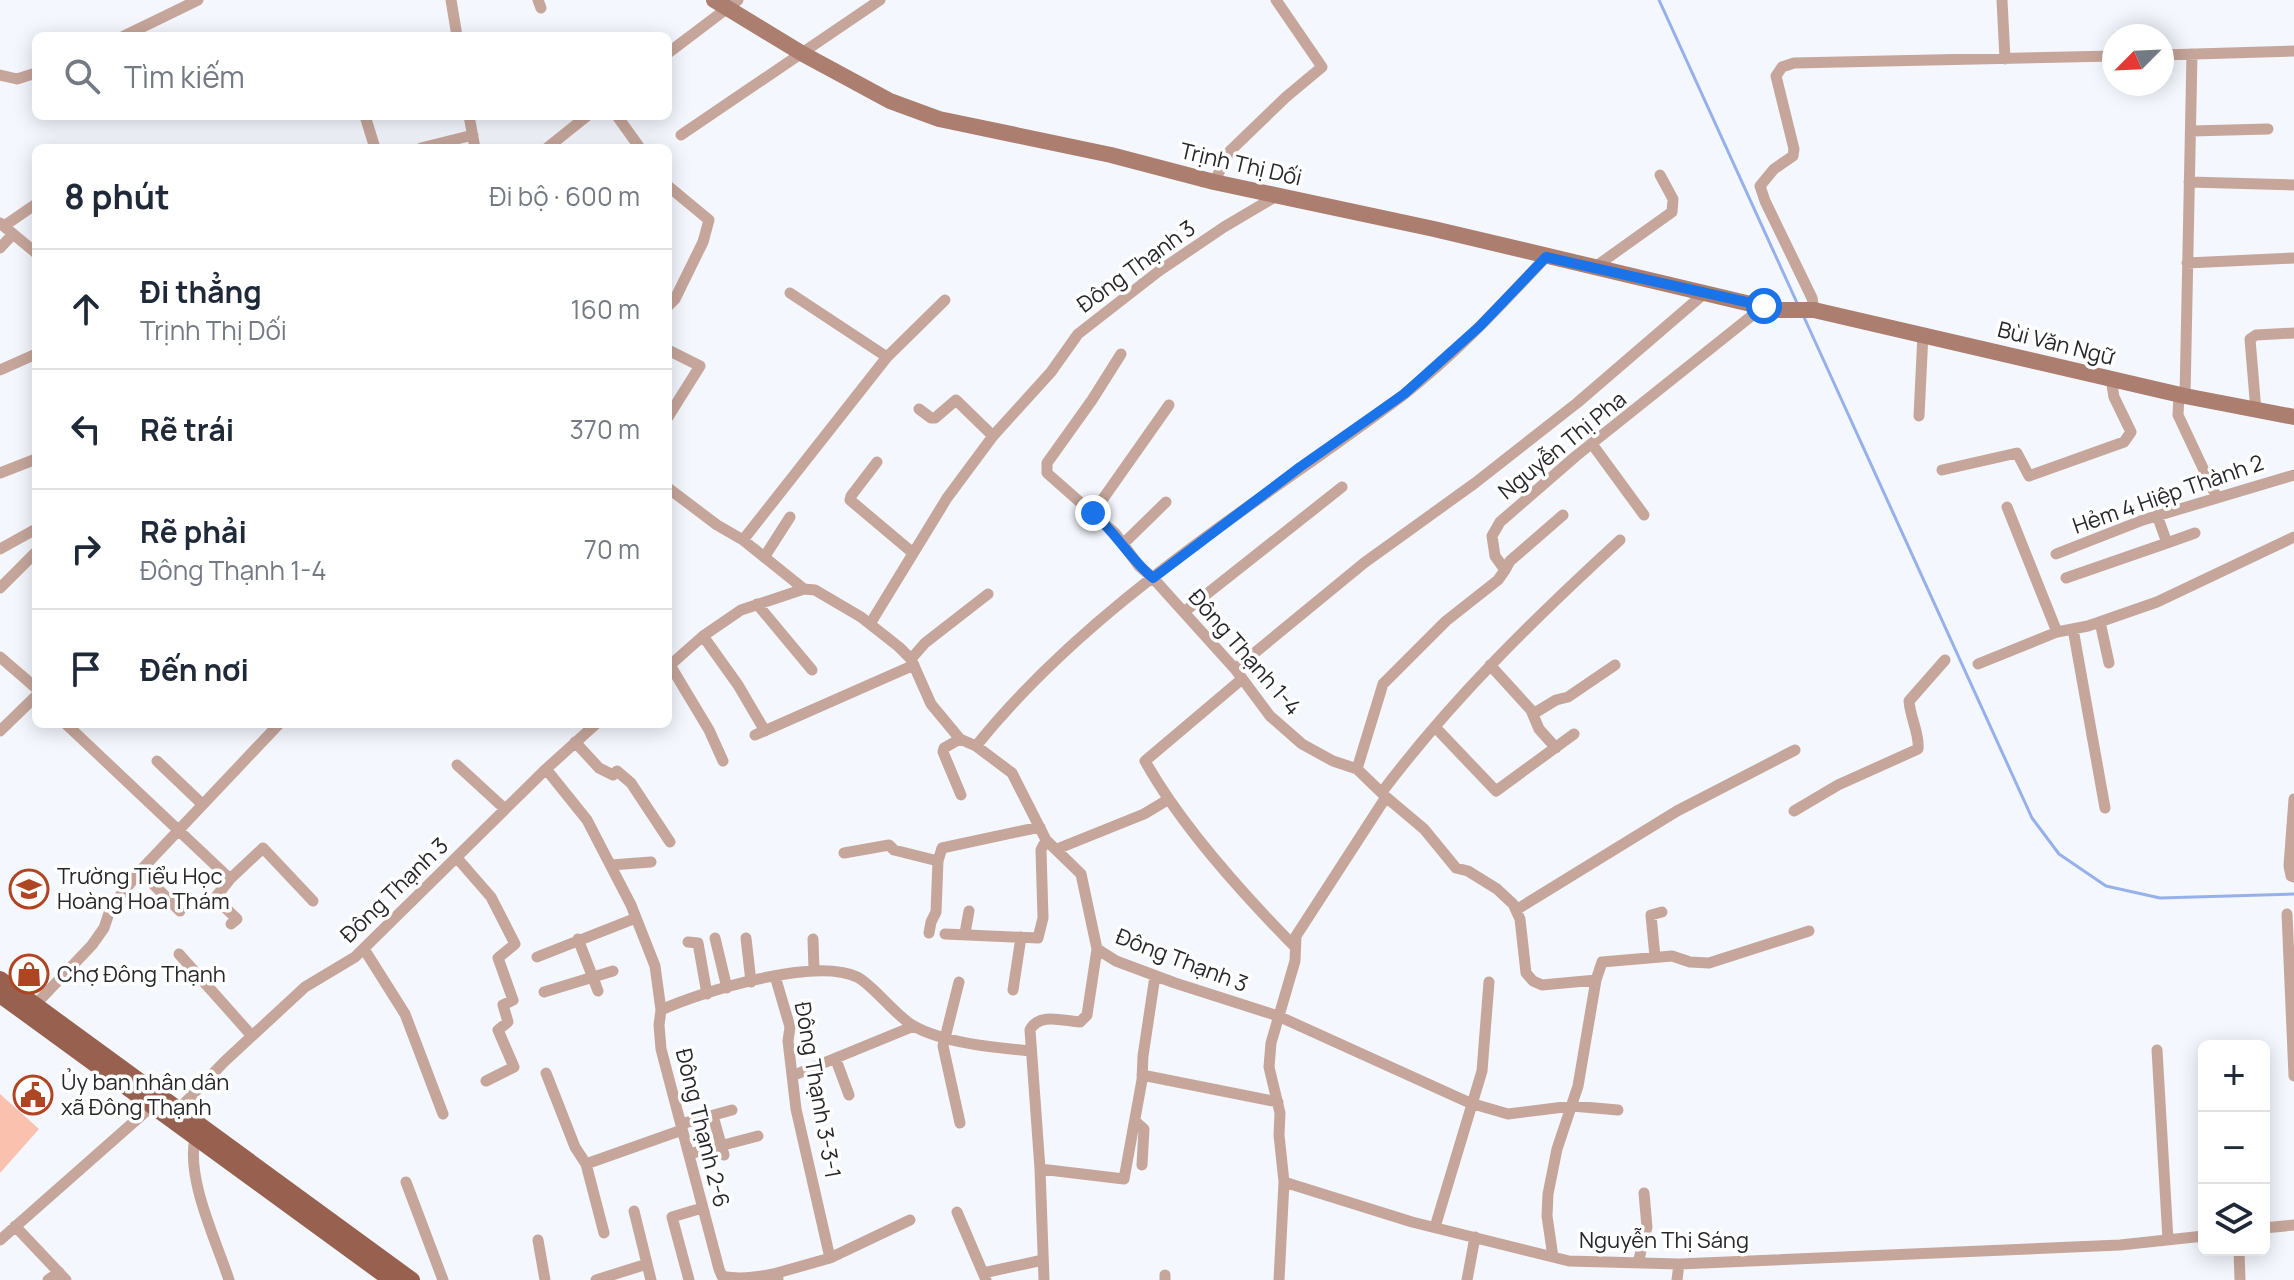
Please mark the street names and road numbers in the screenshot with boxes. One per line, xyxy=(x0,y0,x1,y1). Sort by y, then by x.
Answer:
street label: Trịnh Thị Dối xyxy=(1177,135,1305,193)
street label: Đông Thạnh 3 xyxy=(1071,213,1201,319)
street label: Bùi Văn Ngữ xyxy=(1995,314,2118,372)
street label: Nguyễn Thị Pha xyxy=(1492,384,1632,506)
street label: Hẻm 4 Hiệp Thành 2 xyxy=(2069,447,2267,541)
street label: Đông Thạnh 1-4 xyxy=(1182,583,1308,721)
street label: Đông Thạnh 3 xyxy=(333,831,455,949)
street label: Đông Thạnh 3 xyxy=(1112,921,1252,999)
street label: Đông Thạnh 3-3-1 xyxy=(788,1000,848,1180)
street label: Đông Thạnh 2-6 xyxy=(669,1046,737,1210)
street label: Nguyễn Thị Sáng xyxy=(1579,1225,1749,1255)

